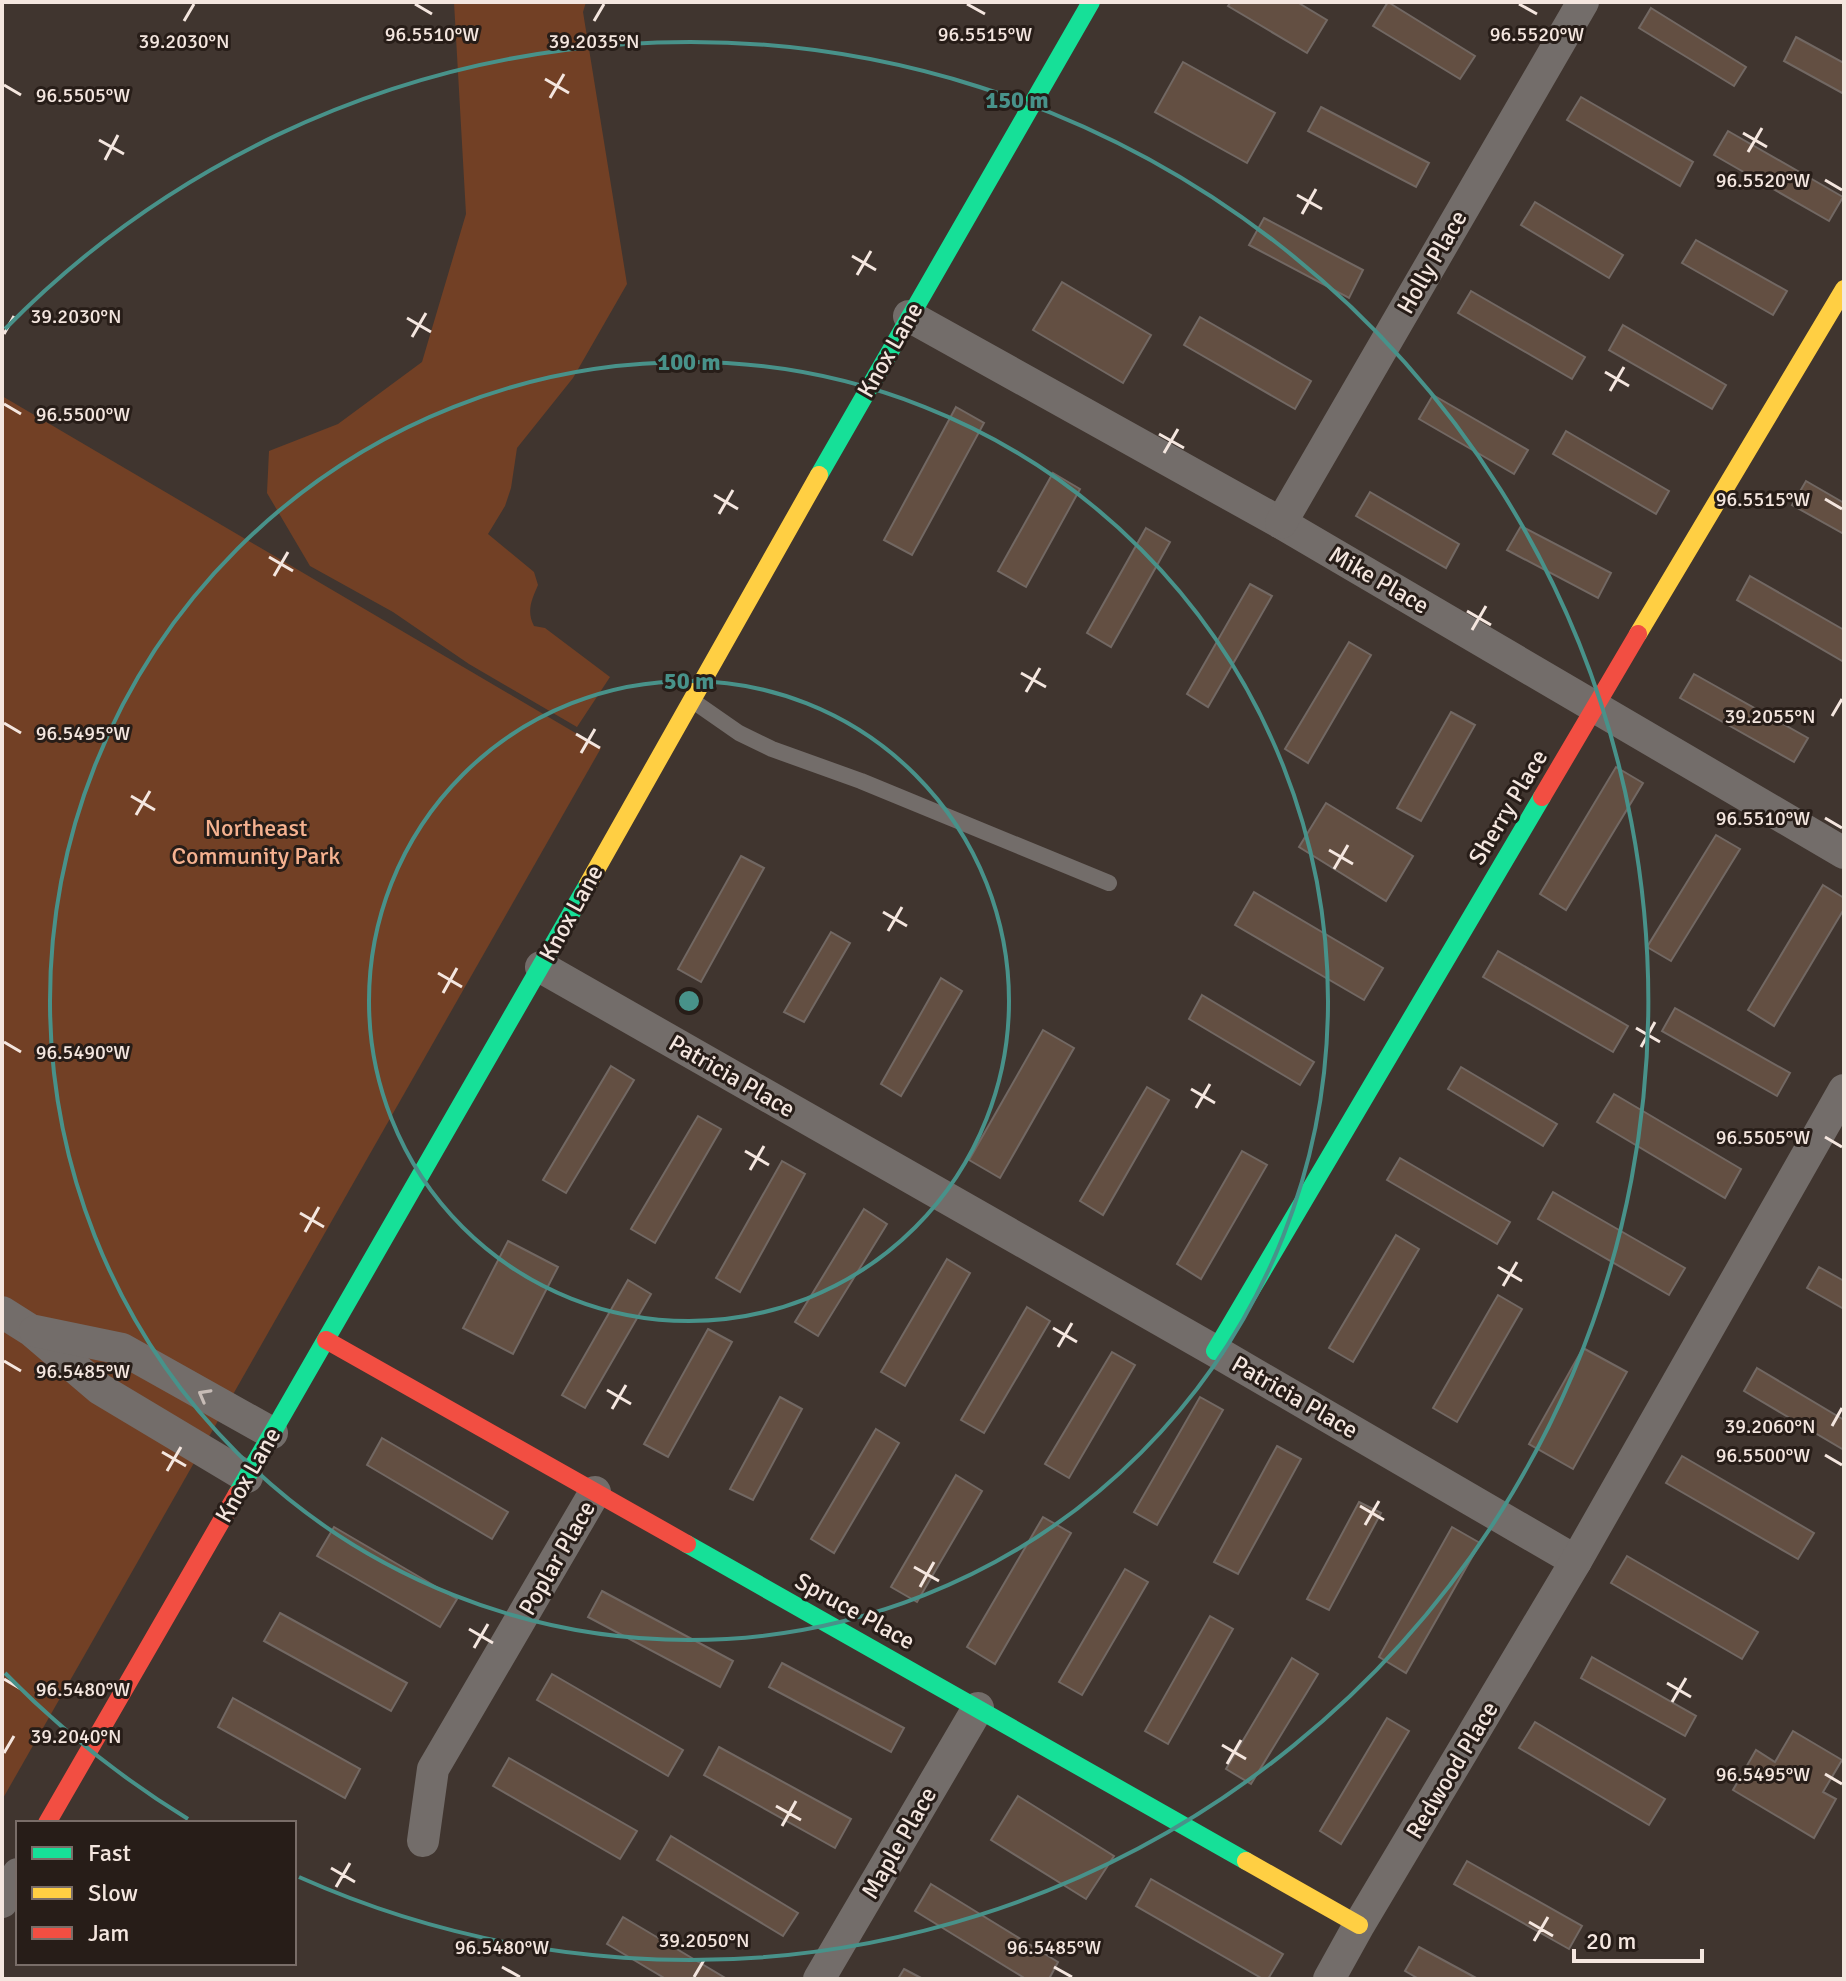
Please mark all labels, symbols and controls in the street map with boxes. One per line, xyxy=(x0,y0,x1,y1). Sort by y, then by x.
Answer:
text: 96.5510°W xyxy=(385,22,479,47)
text: 96.5515°W xyxy=(938,22,1032,47)
text: 96.5520°W xyxy=(1490,22,1584,47)
text: 39.2030°N xyxy=(138,29,230,54)
text: 39.2035°N xyxy=(548,29,640,54)
text: 96.5505°W xyxy=(36,83,130,108)
text: 150 m xyxy=(985,85,1049,115)
text: 96.5520°W xyxy=(1716,168,1810,193)
street label: Holly Place xyxy=(1390,205,1474,319)
street label: Knox Lane xyxy=(851,297,929,403)
text: 39.2030°N xyxy=(30,304,122,329)
text: 100 m xyxy=(657,347,721,377)
text: 96.5500°W xyxy=(36,402,130,427)
text: 96.5515°W xyxy=(1716,487,1810,512)
street label: Mike Place xyxy=(1324,539,1434,621)
text: 50 m xyxy=(664,666,714,696)
text: 39.2055°N xyxy=(1724,704,1816,729)
text: 96.5495°W xyxy=(36,721,130,746)
street label: Sherry Place xyxy=(1462,744,1554,870)
text: 96.5510°W xyxy=(1716,806,1810,831)
park label: Northeast Community Park xyxy=(172,813,340,871)
street label: Knox Lane xyxy=(532,860,610,966)
centre of rings xyxy=(675,987,703,1015)
street label: Patricia Place xyxy=(664,1028,800,1124)
text: 96.5490°W xyxy=(36,1040,130,1065)
text: 96.5505°W xyxy=(1716,1125,1810,1150)
street label: Patricia Place xyxy=(1227,1349,1363,1445)
text: 96.5485°W xyxy=(36,1359,130,1384)
one-way arrow xyxy=(198,1389,213,1405)
text: 39.2060°N xyxy=(1724,1414,1816,1439)
street label: Knox Lane xyxy=(209,1422,287,1528)
text: 96.5500°W xyxy=(1716,1443,1810,1468)
street label: Poplar Place xyxy=(512,1495,602,1621)
street label: Spruce Place xyxy=(790,1566,920,1656)
text: 96.5480°W xyxy=(36,1677,130,1702)
street label: Redwood Place xyxy=(1399,1696,1505,1844)
text: 39.2040°N xyxy=(30,1724,122,1749)
text: 96.5495°W xyxy=(1716,1762,1810,1787)
street label: Maple Place xyxy=(855,1782,943,1904)
legend xyxy=(16,1821,296,1965)
text: Fast xyxy=(88,1838,131,1868)
text: Slow xyxy=(88,1878,138,1908)
scale bar xyxy=(1574,1913,1702,1963)
text: Jam xyxy=(88,1918,129,1948)
text: 20 m xyxy=(1586,1926,1636,1956)
text: 39.2050°N xyxy=(658,1928,750,1953)
text: 96.5480°W xyxy=(455,1935,549,1960)
text: 96.5485°W xyxy=(1007,1935,1101,1960)

